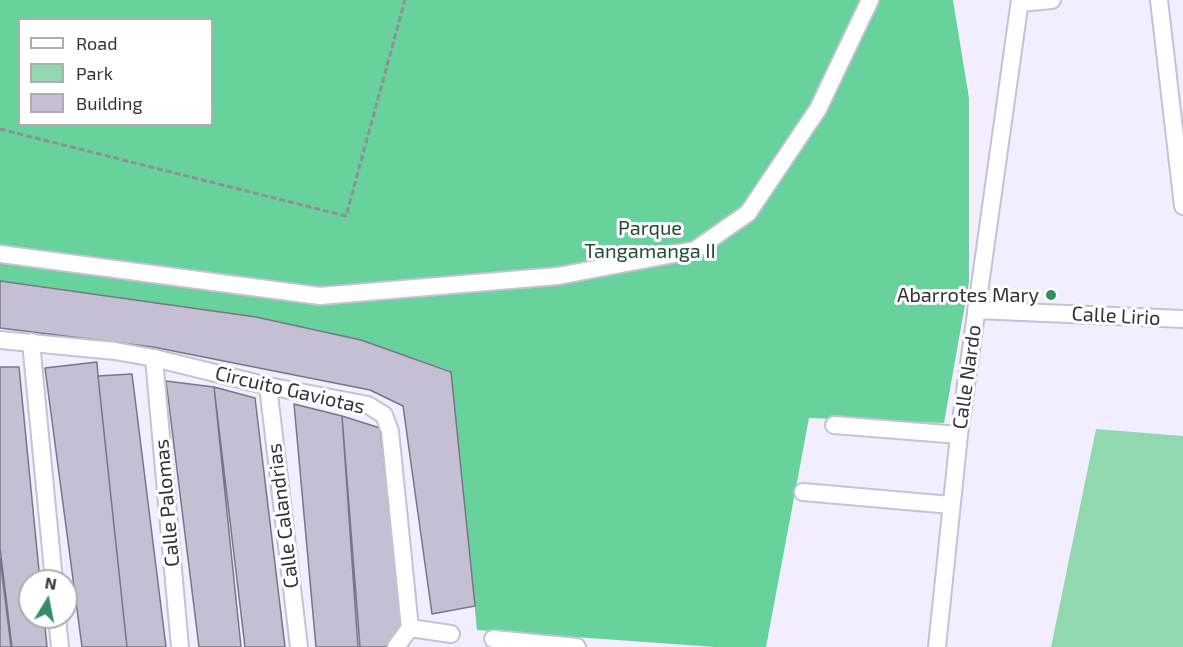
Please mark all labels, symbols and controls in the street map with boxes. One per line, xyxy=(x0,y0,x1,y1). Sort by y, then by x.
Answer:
legend xyxy=(18,18,213,126)
text: Road xyxy=(76,32,117,54)
text: Park xyxy=(76,62,113,84)
text: Building xyxy=(76,92,143,114)
park label: Parque Tangamanga II xyxy=(584,216,716,263)
place label: Abarrotes Mary xyxy=(897,283,1039,307)
marker: Abarrotes Mary xyxy=(1044,288,1058,302)
street label: Calle Lirio xyxy=(1071,302,1161,330)
street label: Calle Nardo xyxy=(948,323,986,431)
street label: Circuito Gaviotas xyxy=(213,361,367,419)
street label: Calle Palomas xyxy=(149,438,185,568)
street label: Calle Calandrias xyxy=(262,442,304,590)
north arrow xyxy=(18,569,78,629)
text: N xyxy=(44,572,58,593)

